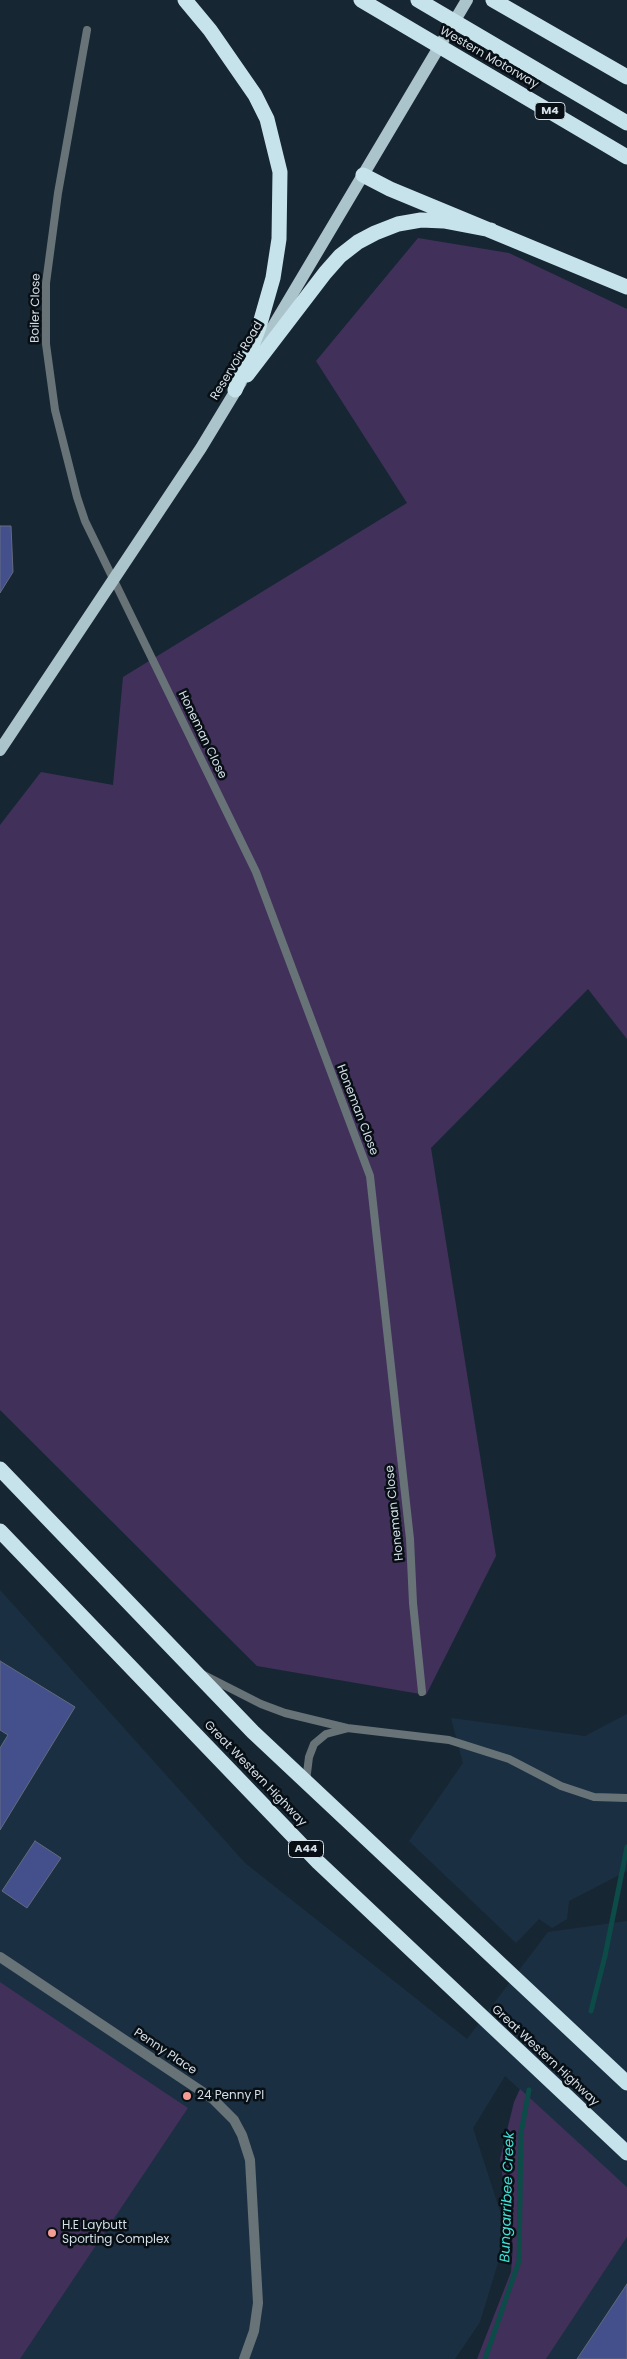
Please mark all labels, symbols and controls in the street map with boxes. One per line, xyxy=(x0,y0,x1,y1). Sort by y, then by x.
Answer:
street label: Western Motorway xyxy=(437,24,541,92)
road number: M4 xyxy=(535,102,565,120)
street label: Boiler Close xyxy=(28,273,44,343)
street label: Reservoir Road xyxy=(208,319,266,403)
street label: Honeman Close xyxy=(174,689,230,781)
street label: Honeman Close xyxy=(333,1063,381,1157)
street label: Honeman Close xyxy=(383,1464,407,1562)
street label: Great Western Highway xyxy=(201,1718,309,1830)
road number: A44 xyxy=(288,1840,324,1858)
street label: Great Western Highway xyxy=(488,2003,602,2109)
street label: Penny Place xyxy=(131,2026,199,2078)
place label: 24 Penny Pl xyxy=(197,2089,264,2103)
marker: 24 Penny Pl xyxy=(181,2090,193,2102)
water label: Bungarribee Creek xyxy=(497,2131,519,2263)
place label: H.E Laybutt Sporting Complex xyxy=(62,2219,169,2247)
marker: H.E Laybutt Sporting Complex xyxy=(46,2227,58,2239)

